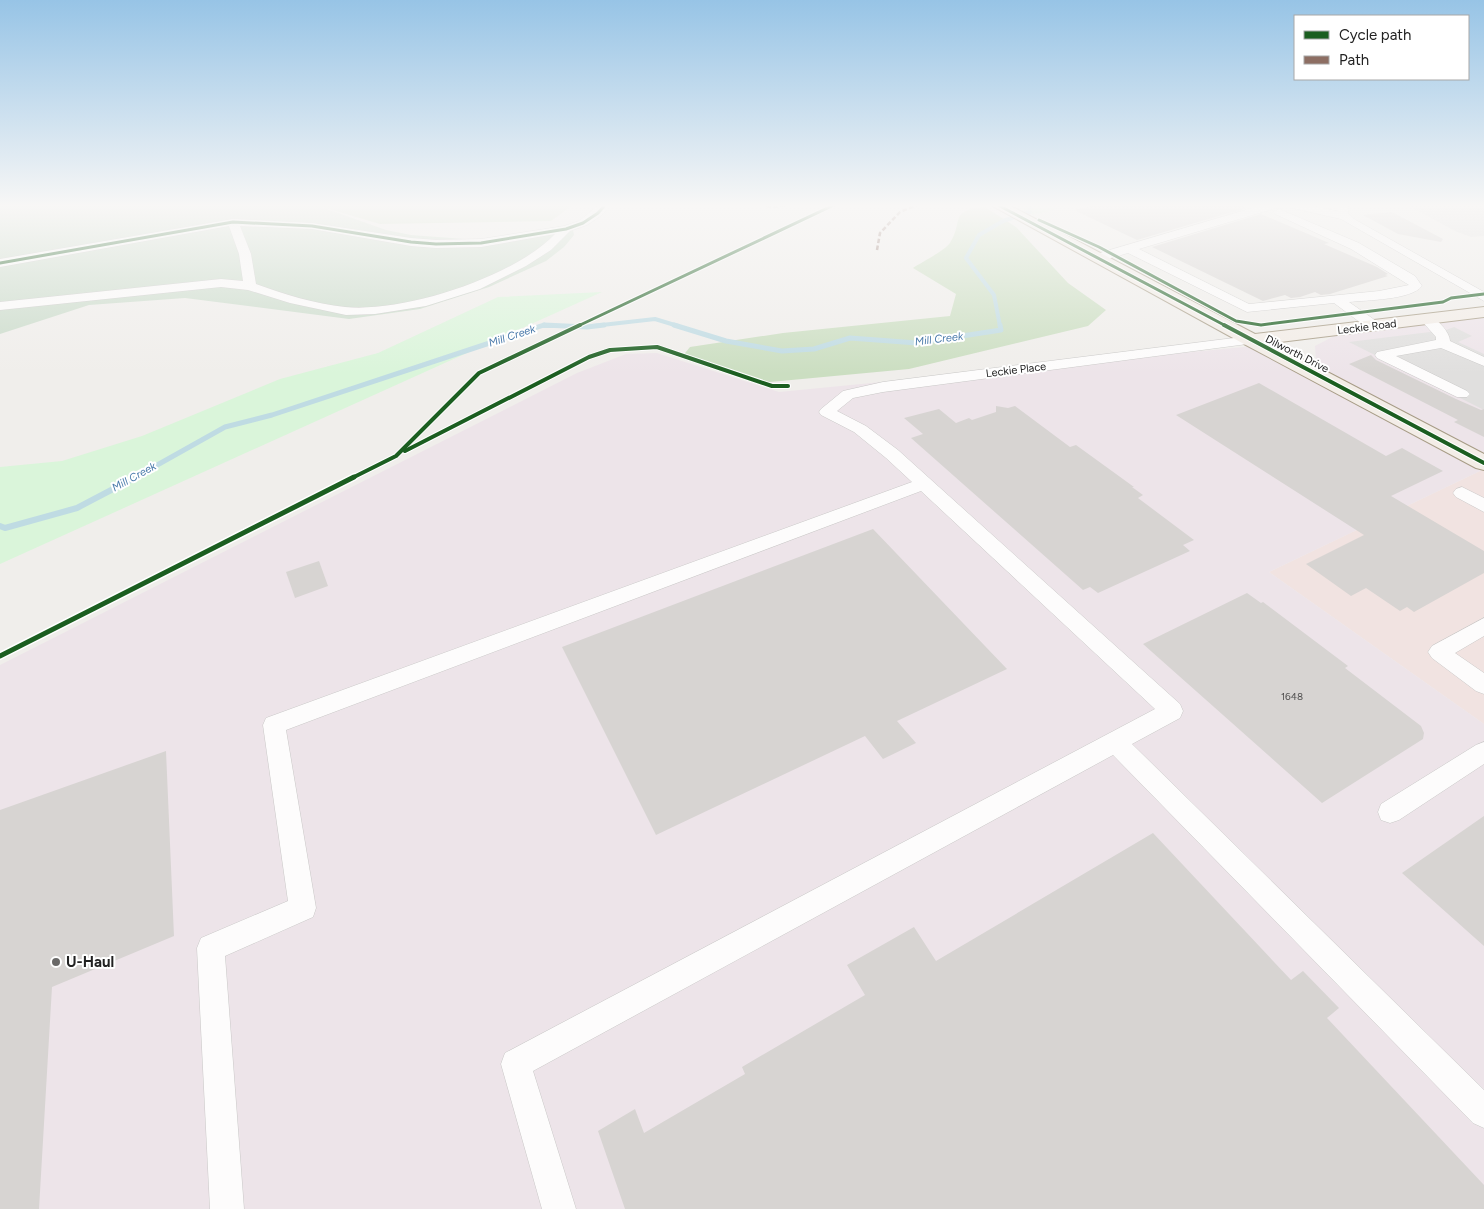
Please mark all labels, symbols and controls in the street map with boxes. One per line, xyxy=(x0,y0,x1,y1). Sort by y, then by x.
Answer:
legend xyxy=(1294,15,1469,80)
text: Cycle path xyxy=(1339,26,1411,44)
text: Path xyxy=(1339,51,1369,69)
street label: Leckie Road xyxy=(1337,317,1397,337)
water label: Mill Creek xyxy=(487,322,538,350)
water label: Mill Creek xyxy=(914,330,965,348)
street label: Dilworth Drive xyxy=(1263,332,1331,376)
street label: Leckie Place xyxy=(985,360,1047,380)
water label: Mill Creek xyxy=(110,459,159,494)
house number: 1648 xyxy=(1281,690,1303,703)
place label: U-Haul xyxy=(66,953,114,971)
marker: U-Haul xyxy=(50,956,62,968)

